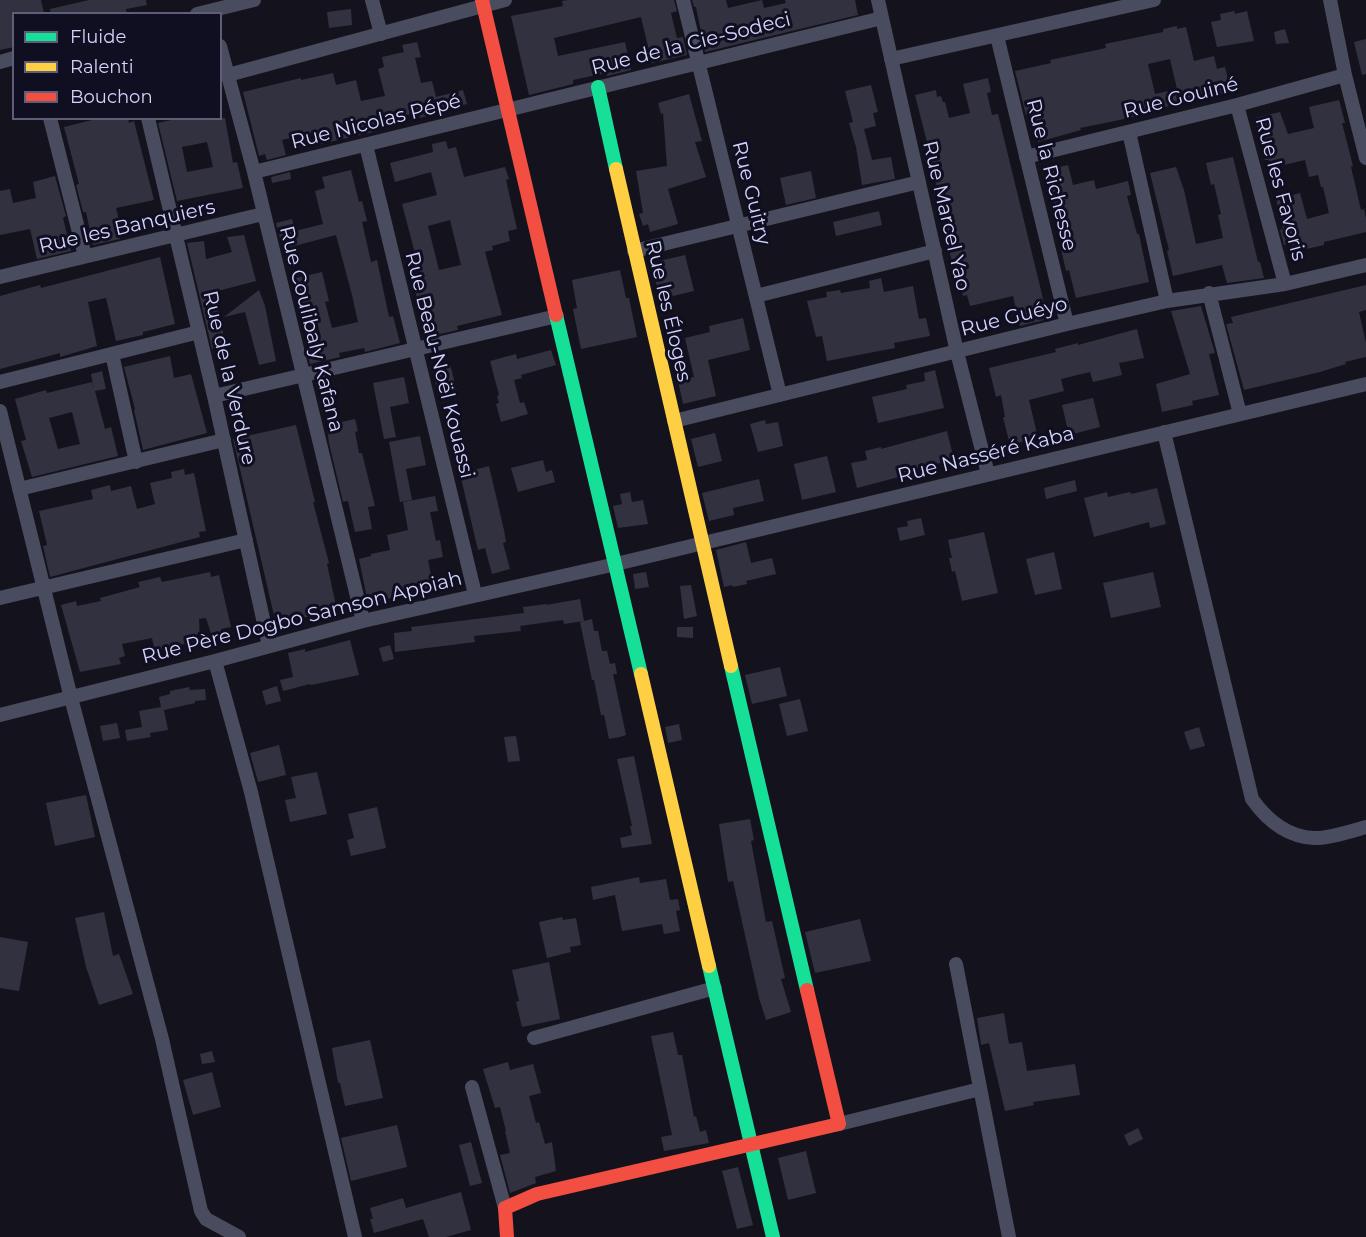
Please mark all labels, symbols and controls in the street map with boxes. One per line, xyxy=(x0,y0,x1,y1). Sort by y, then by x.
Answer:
street label: Rue de la Cie-Sodeci xyxy=(589,8,793,80)
legend xyxy=(12,12,222,120)
text: Fluide xyxy=(70,26,126,48)
text: Ralenti xyxy=(70,56,134,78)
street label: Rue Gouiné xyxy=(1121,72,1241,124)
text: Bouchon xyxy=(70,86,153,108)
street label: Rue Nicolas Pépé xyxy=(288,89,464,155)
street label: Rue la Richesse xyxy=(1021,97,1081,253)
street label: Rue les Favoris xyxy=(1249,115,1311,263)
street label: Rue Guitry xyxy=(727,139,775,247)
street label: Rue Marcel Yao xyxy=(917,139,975,293)
street label: Rue les Banquiers xyxy=(36,195,218,259)
street label: Rue Coulibaly Kafana xyxy=(274,223,348,435)
street label: Rue les Éloges xyxy=(640,238,696,384)
street label: Rue Beau-Noël Kouassi xyxy=(399,249,479,481)
street label: Rue de la Verdure xyxy=(197,289,261,467)
street label: Rue Guéyo xyxy=(958,292,1070,342)
street label: Rue Nasséré Kaba xyxy=(895,421,1077,489)
street label: Rue Père Dogbo Samson Appiah xyxy=(139,567,465,669)

